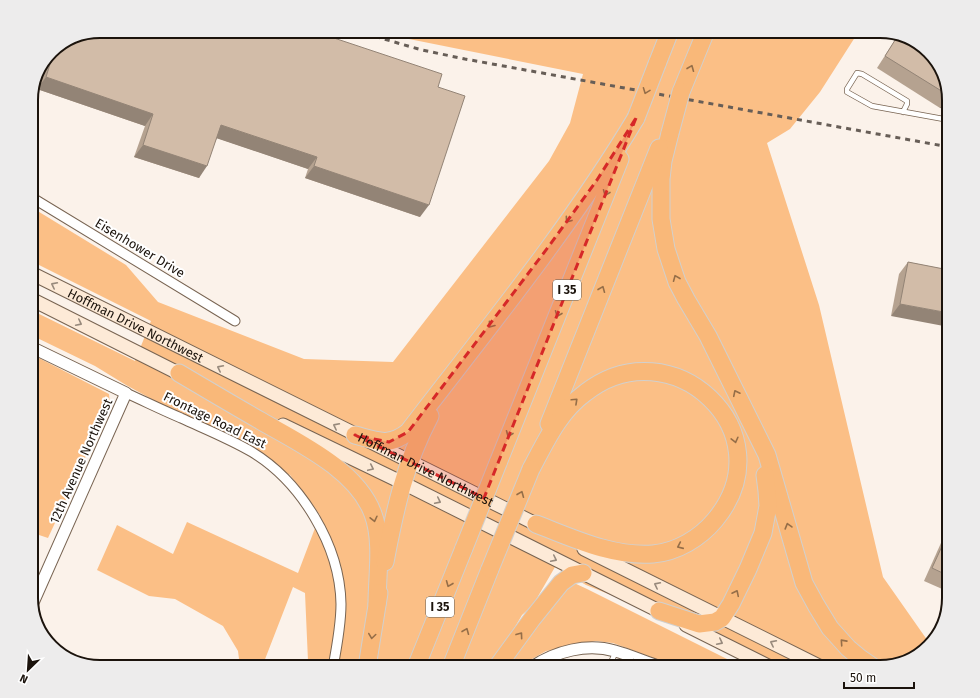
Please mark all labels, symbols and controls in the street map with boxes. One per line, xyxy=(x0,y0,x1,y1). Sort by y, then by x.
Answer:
one-way arrow xyxy=(686,65,694,72)
one-way arrow xyxy=(643,87,651,94)
one-way arrow xyxy=(603,188,611,196)
street label: Eisenhower Drive xyxy=(92,215,188,281)
one-way arrow xyxy=(565,216,573,223)
one-way arrow xyxy=(673,274,681,282)
road number: I 35 xyxy=(553,280,581,300)
one-way arrow xyxy=(51,282,58,290)
street label: Hoffman Drive Northwest xyxy=(65,285,206,365)
one-way arrow xyxy=(598,286,606,293)
one-way arrow xyxy=(554,310,562,317)
one-way arrow xyxy=(74,318,82,326)
one-way arrow xyxy=(488,320,495,327)
one-way arrow xyxy=(217,365,224,373)
street label: Frontage Road East xyxy=(161,389,269,451)
one-way arrow xyxy=(733,389,741,397)
street label: 12th Avenue Northwest xyxy=(47,396,116,526)
one-way arrow xyxy=(570,399,578,406)
one-way arrow xyxy=(333,423,341,431)
street label: Hoffman Drive Northwest xyxy=(356,429,496,509)
one-way arrow xyxy=(506,431,514,438)
one-way arrow xyxy=(730,437,738,443)
one-way arrow xyxy=(366,463,374,471)
one-way arrow xyxy=(516,491,524,499)
one-way arrow xyxy=(434,496,441,503)
one-way arrow xyxy=(370,516,378,522)
one-way arrow xyxy=(784,523,793,530)
one-way arrow xyxy=(676,541,684,549)
one-way arrow xyxy=(550,554,557,561)
one-way arrow xyxy=(446,580,454,587)
one-way arrow xyxy=(654,582,661,590)
one-way arrow xyxy=(731,590,739,597)
road number: I 35 xyxy=(426,597,454,617)
one-way arrow xyxy=(461,627,469,634)
one-way arrow xyxy=(368,633,377,639)
one-way arrow xyxy=(515,633,522,640)
one-way arrow xyxy=(716,637,724,645)
one-way arrow xyxy=(840,639,848,647)
one-way arrow xyxy=(770,640,777,648)
north arrow xyxy=(8,650,48,690)
scale bar xyxy=(844,664,914,690)
text: N xyxy=(18,671,30,686)
text: 50 m xyxy=(850,671,876,685)

